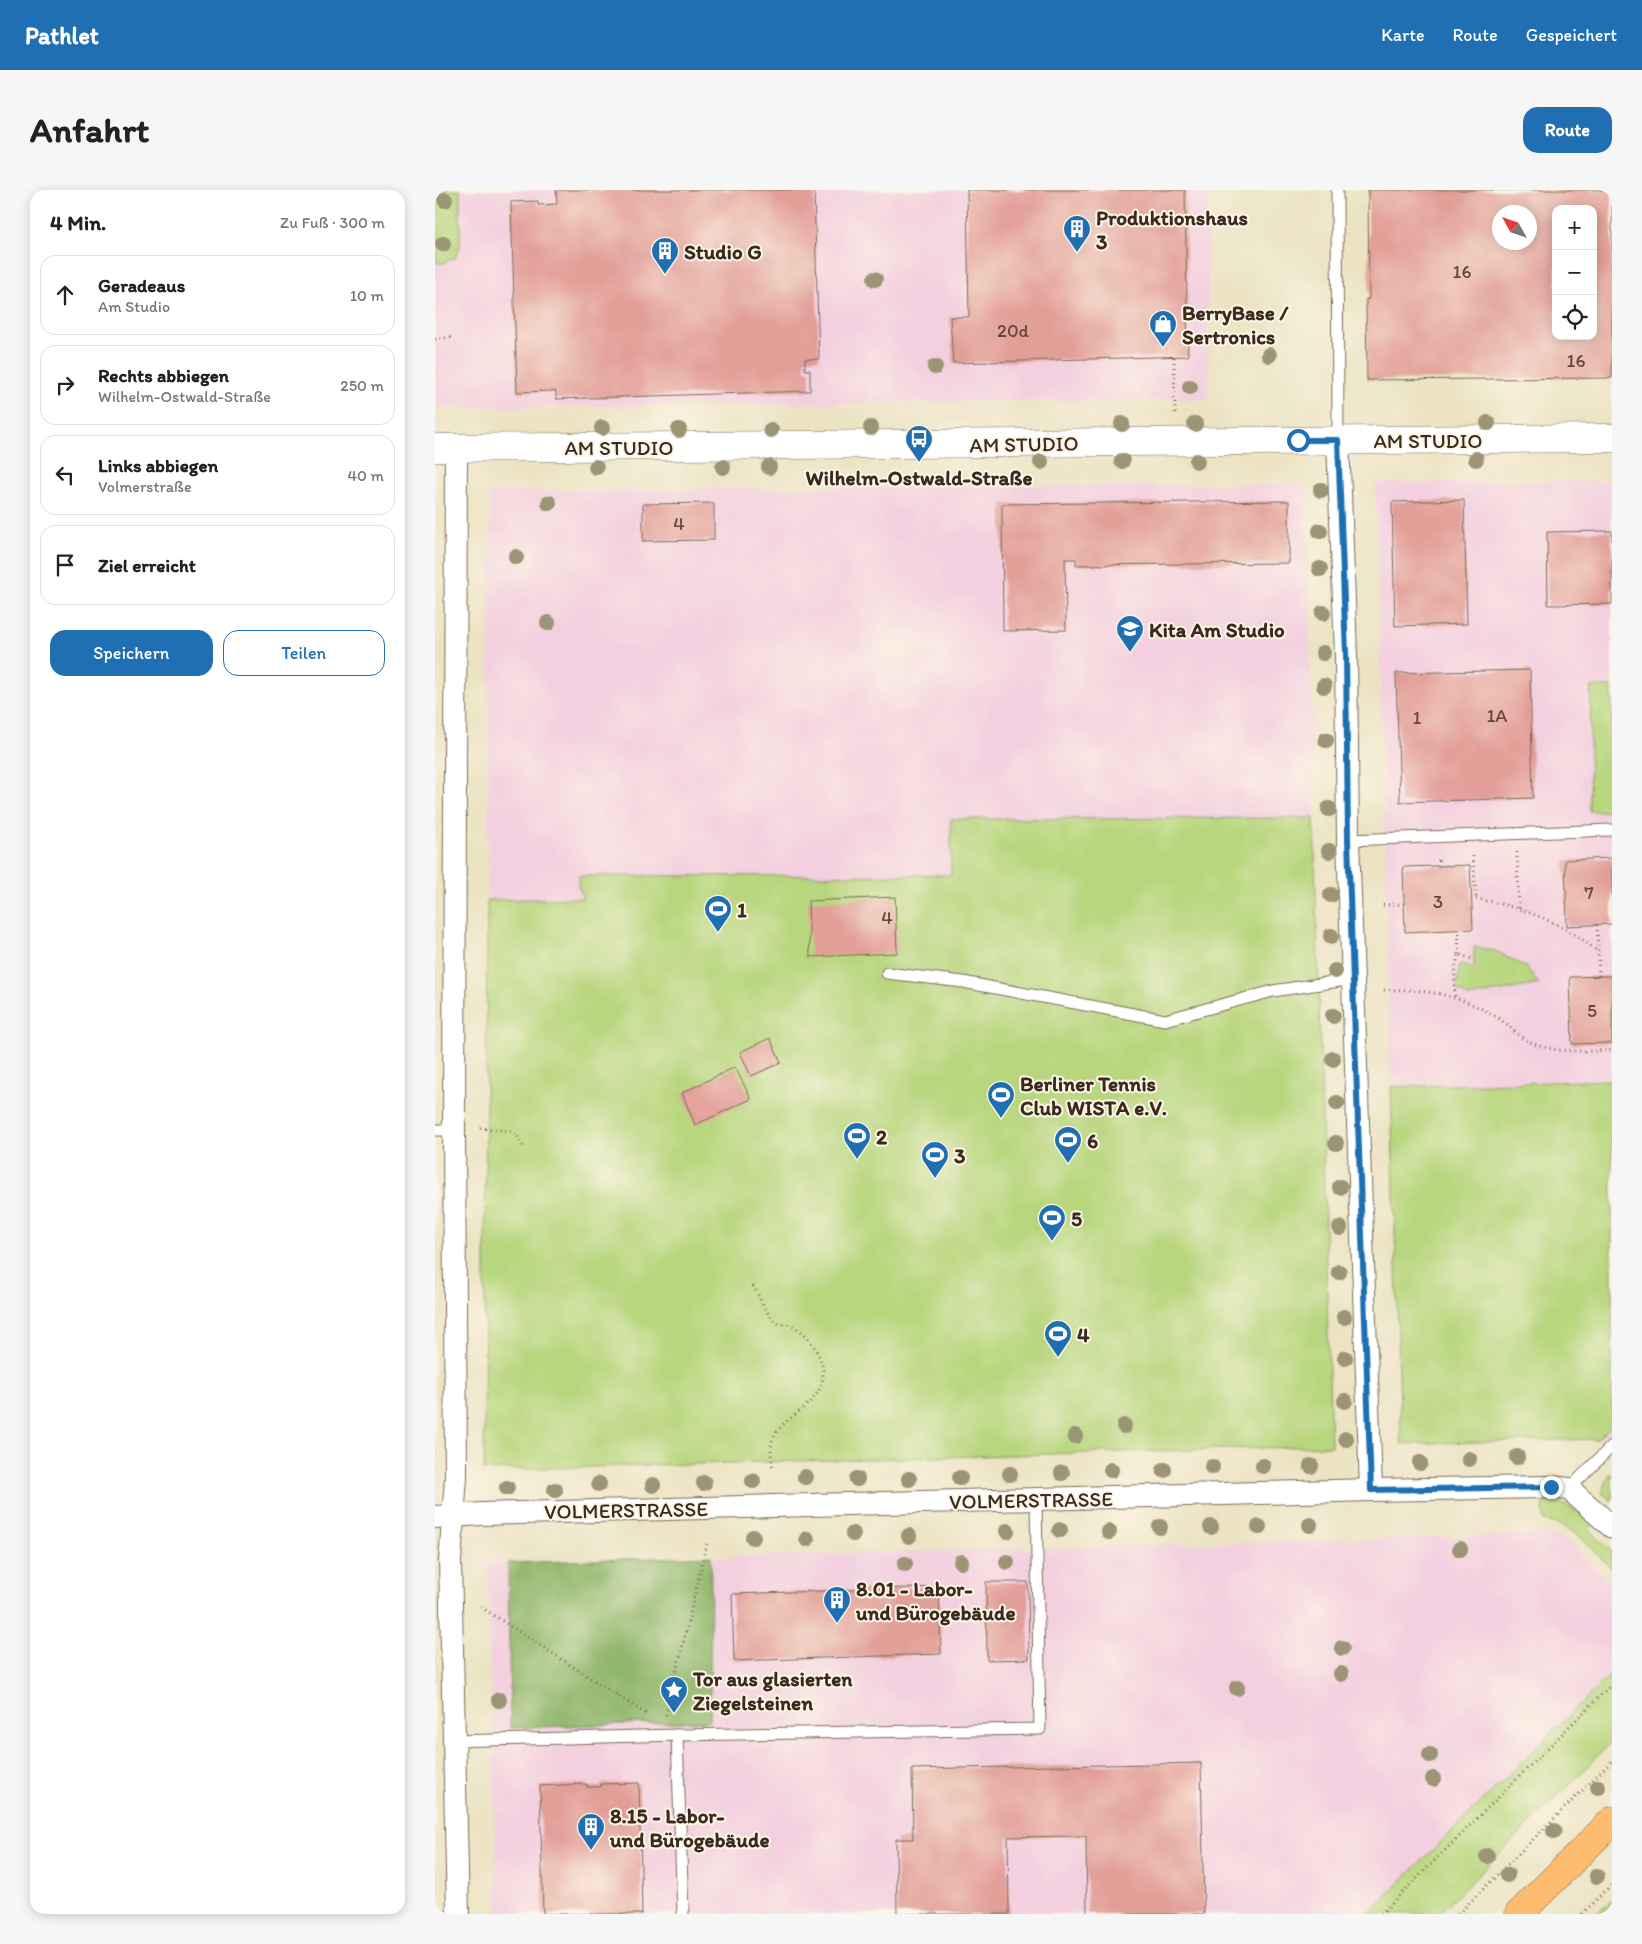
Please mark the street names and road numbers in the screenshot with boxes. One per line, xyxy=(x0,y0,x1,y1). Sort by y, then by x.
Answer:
street label: AM STUDIO xyxy=(1373,428,1483,453)
street label: AM STUDIO xyxy=(969,431,1079,457)
street label: AM STUDIO xyxy=(564,435,674,460)
street label: VOLMERSTRASSE xyxy=(949,1486,1113,1514)
street label: VOLMERSTRASSE xyxy=(544,1496,708,1524)

